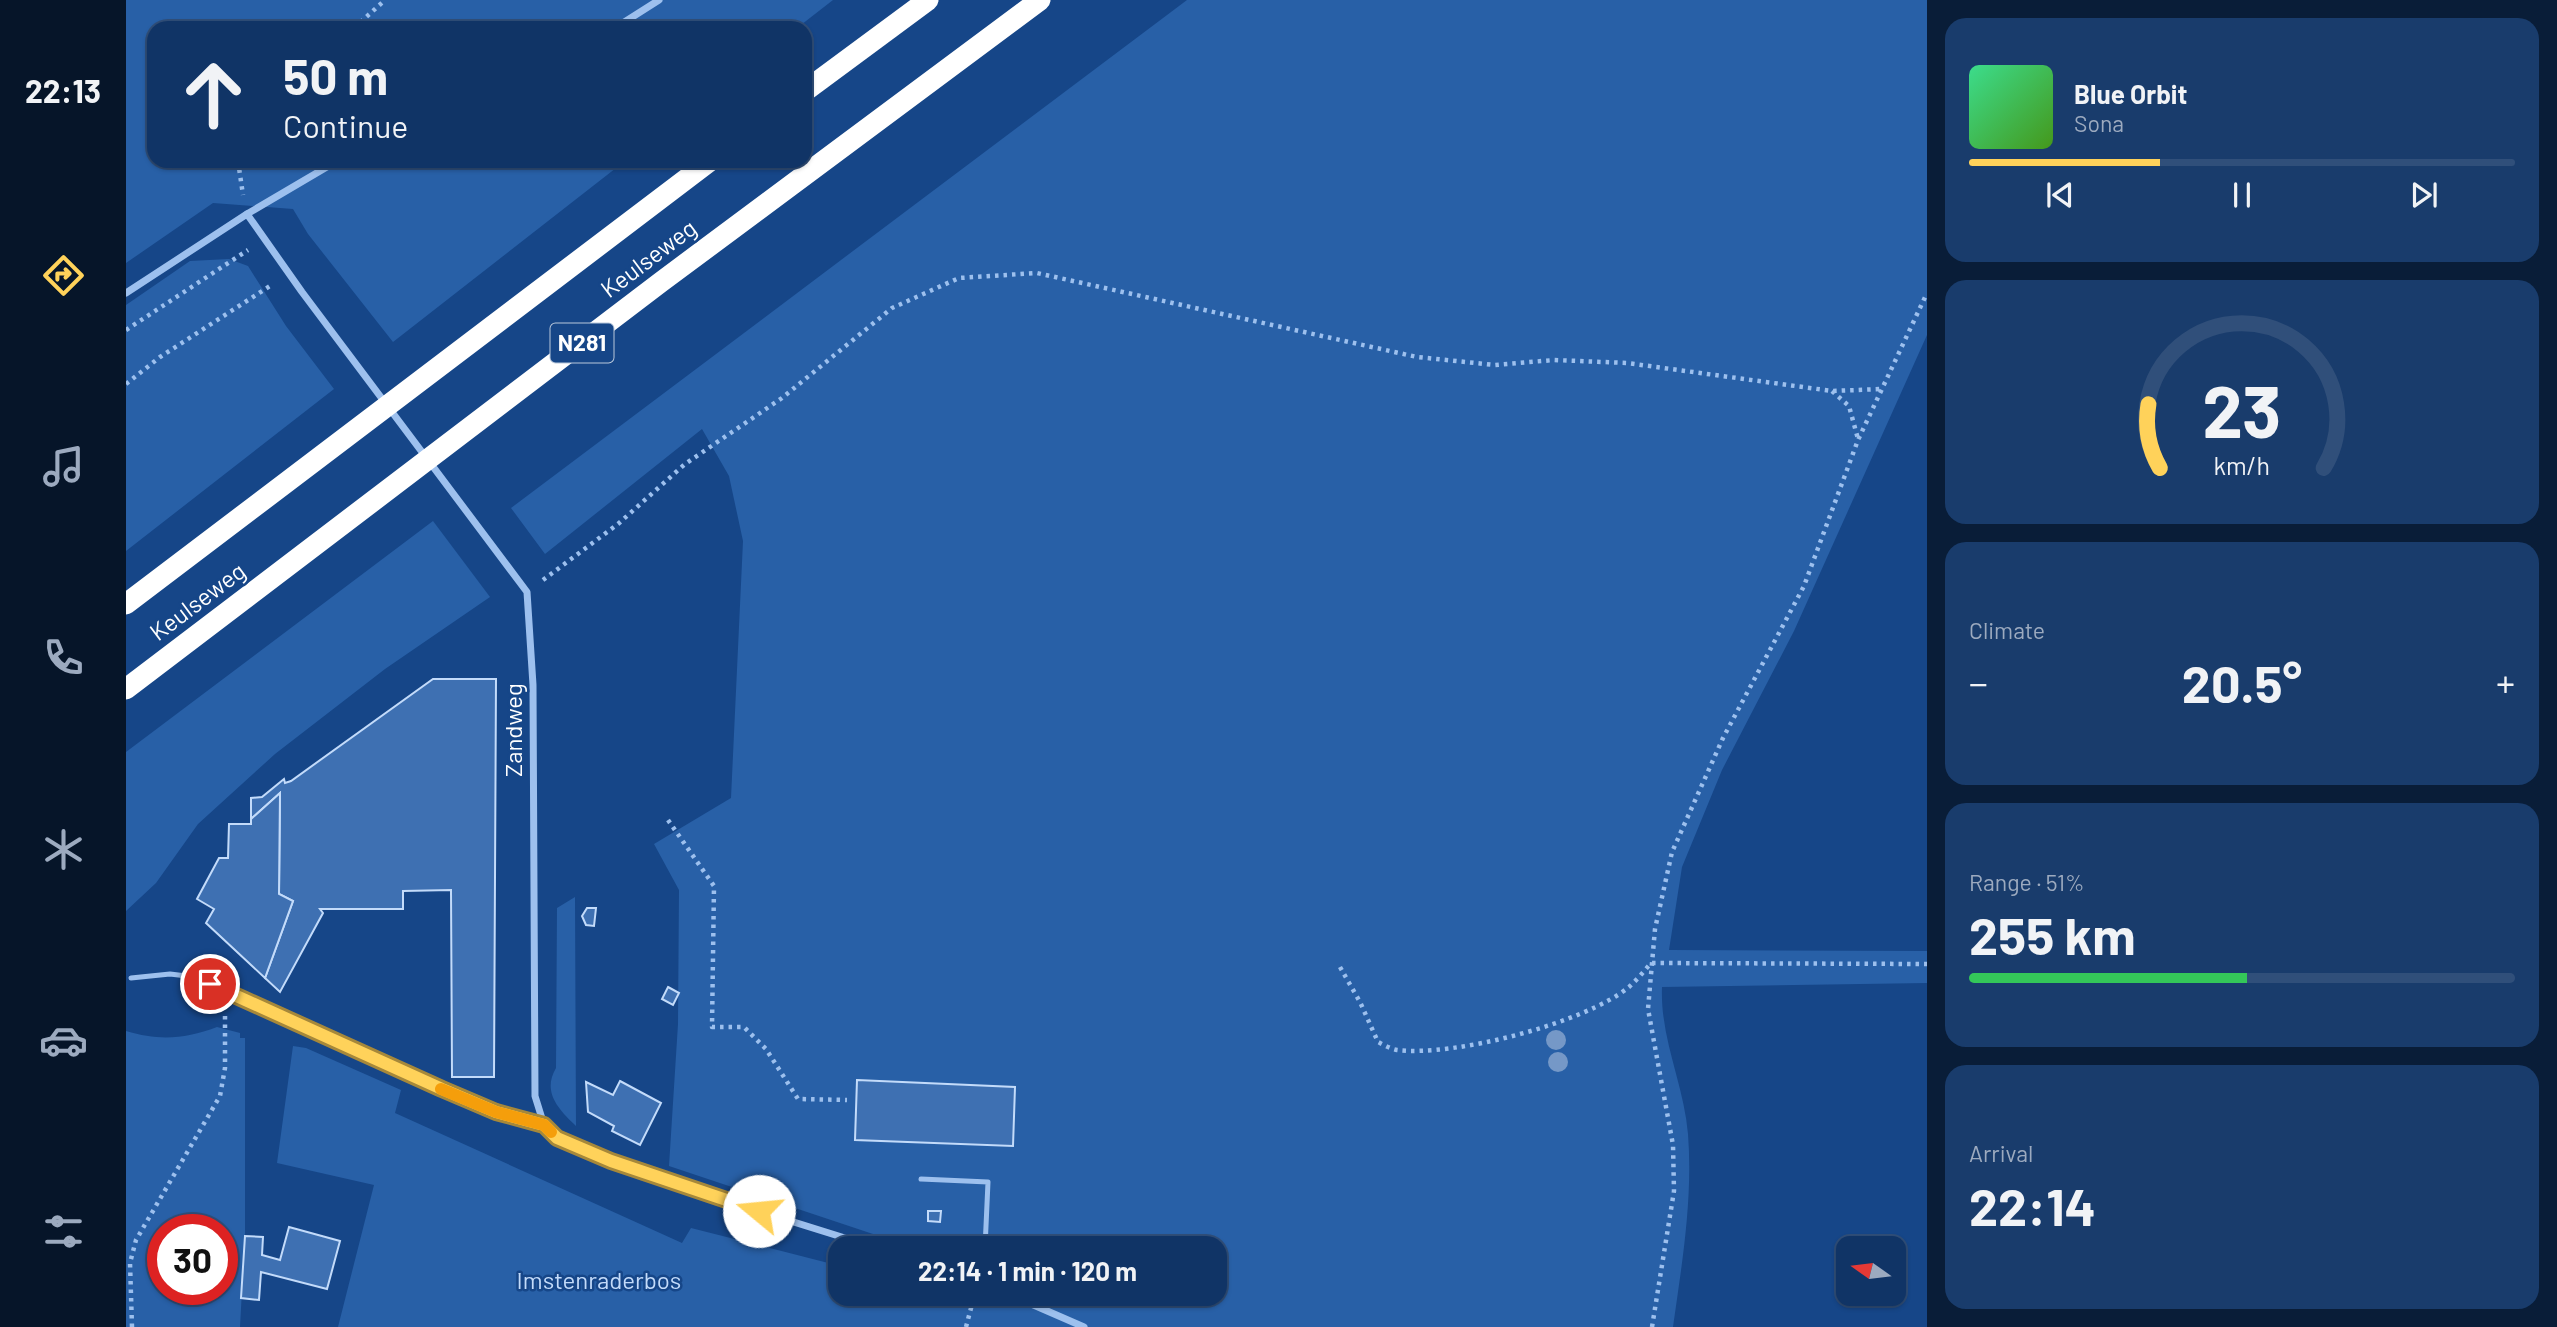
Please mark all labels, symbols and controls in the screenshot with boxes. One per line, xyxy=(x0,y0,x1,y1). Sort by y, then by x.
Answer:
text: 50 m xyxy=(283,46,388,105)
icon: ahead xyxy=(168,49,259,140)
text: 22:13 xyxy=(25,71,101,109)
text: Blue Orbit xyxy=(2074,78,2187,109)
text: Continue xyxy=(283,106,408,144)
text: Sona xyxy=(2074,109,2124,137)
icon: previous xyxy=(2041,176,2079,214)
icon: pause xyxy=(2223,176,2261,214)
icon: next xyxy=(2405,176,2443,214)
street label: Keulseweg xyxy=(595,213,702,303)
icon: directions xyxy=(39,251,88,300)
road number: N281 xyxy=(550,324,614,362)
text: 23 xyxy=(2202,365,2282,453)
icon: music xyxy=(39,442,88,491)
text: km/h xyxy=(2214,449,2270,479)
street label: Keulseweg xyxy=(144,556,251,646)
text: Climate xyxy=(1969,616,2045,644)
icon: phone xyxy=(39,633,88,682)
text: 20.5° xyxy=(2182,651,2302,713)
text: − xyxy=(1969,659,1988,705)
text: + xyxy=(2496,659,2515,705)
street label: Zandweg xyxy=(498,683,527,777)
icon: climate xyxy=(39,825,88,874)
text: Range · 51% xyxy=(1969,868,2085,896)
text: 255 km xyxy=(1969,903,2136,965)
pin xyxy=(180,954,240,1014)
icon: arrive xyxy=(191,965,229,1003)
icon: car xyxy=(39,1016,88,1065)
text: Arrival xyxy=(1969,1139,2033,1167)
position arrow xyxy=(722,1174,796,1248)
text: 22:14 xyxy=(1969,1174,2096,1236)
icon: filters xyxy=(39,1207,88,1256)
speed limit sign: 30 xyxy=(147,1214,238,1305)
north arrow xyxy=(1836,1236,1906,1306)
map controls xyxy=(1836,1236,1906,1306)
text: 22:14 · 1 min · 120 m xyxy=(918,1255,1137,1286)
park label: Imstenraderbos xyxy=(517,1265,681,1294)

